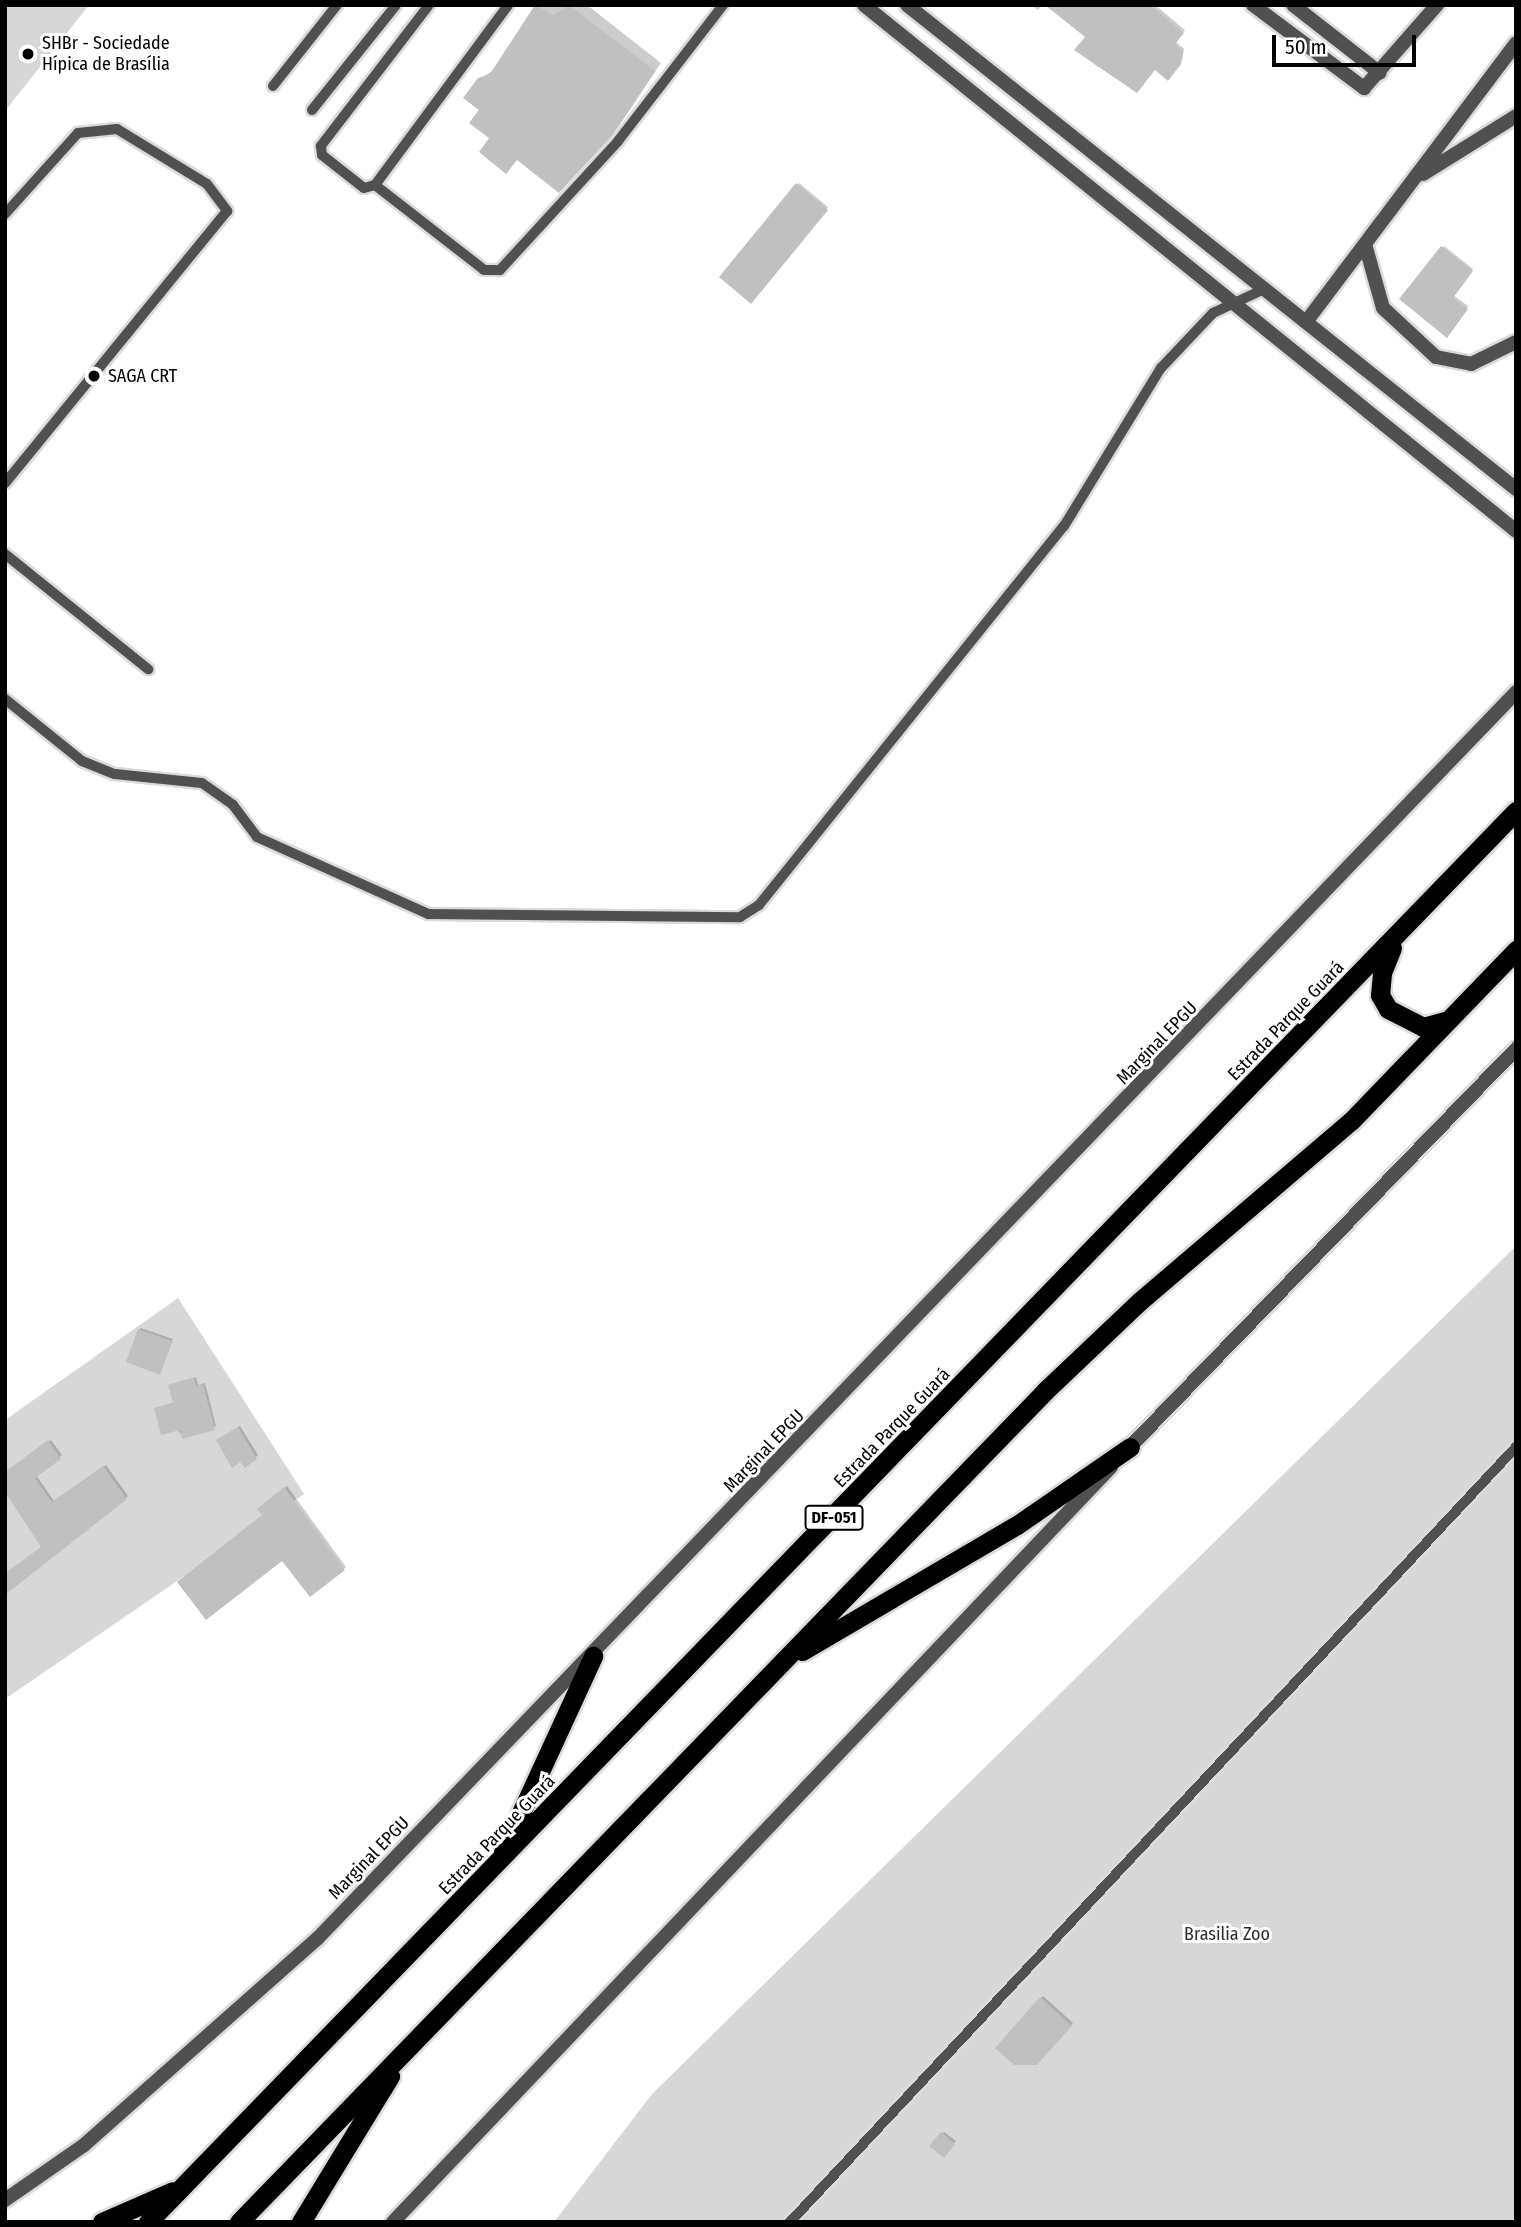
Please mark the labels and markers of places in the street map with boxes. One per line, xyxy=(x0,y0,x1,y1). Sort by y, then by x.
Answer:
place label: SHBr - Sociedade Hípica de Brasília xyxy=(42,33,170,76)
marker: SHBr - Sociedade Hípica de Brasília xyxy=(20,46,36,62)
place label: SAGA CRT xyxy=(108,365,177,387)
marker: SAGA CRT xyxy=(86,368,102,384)

